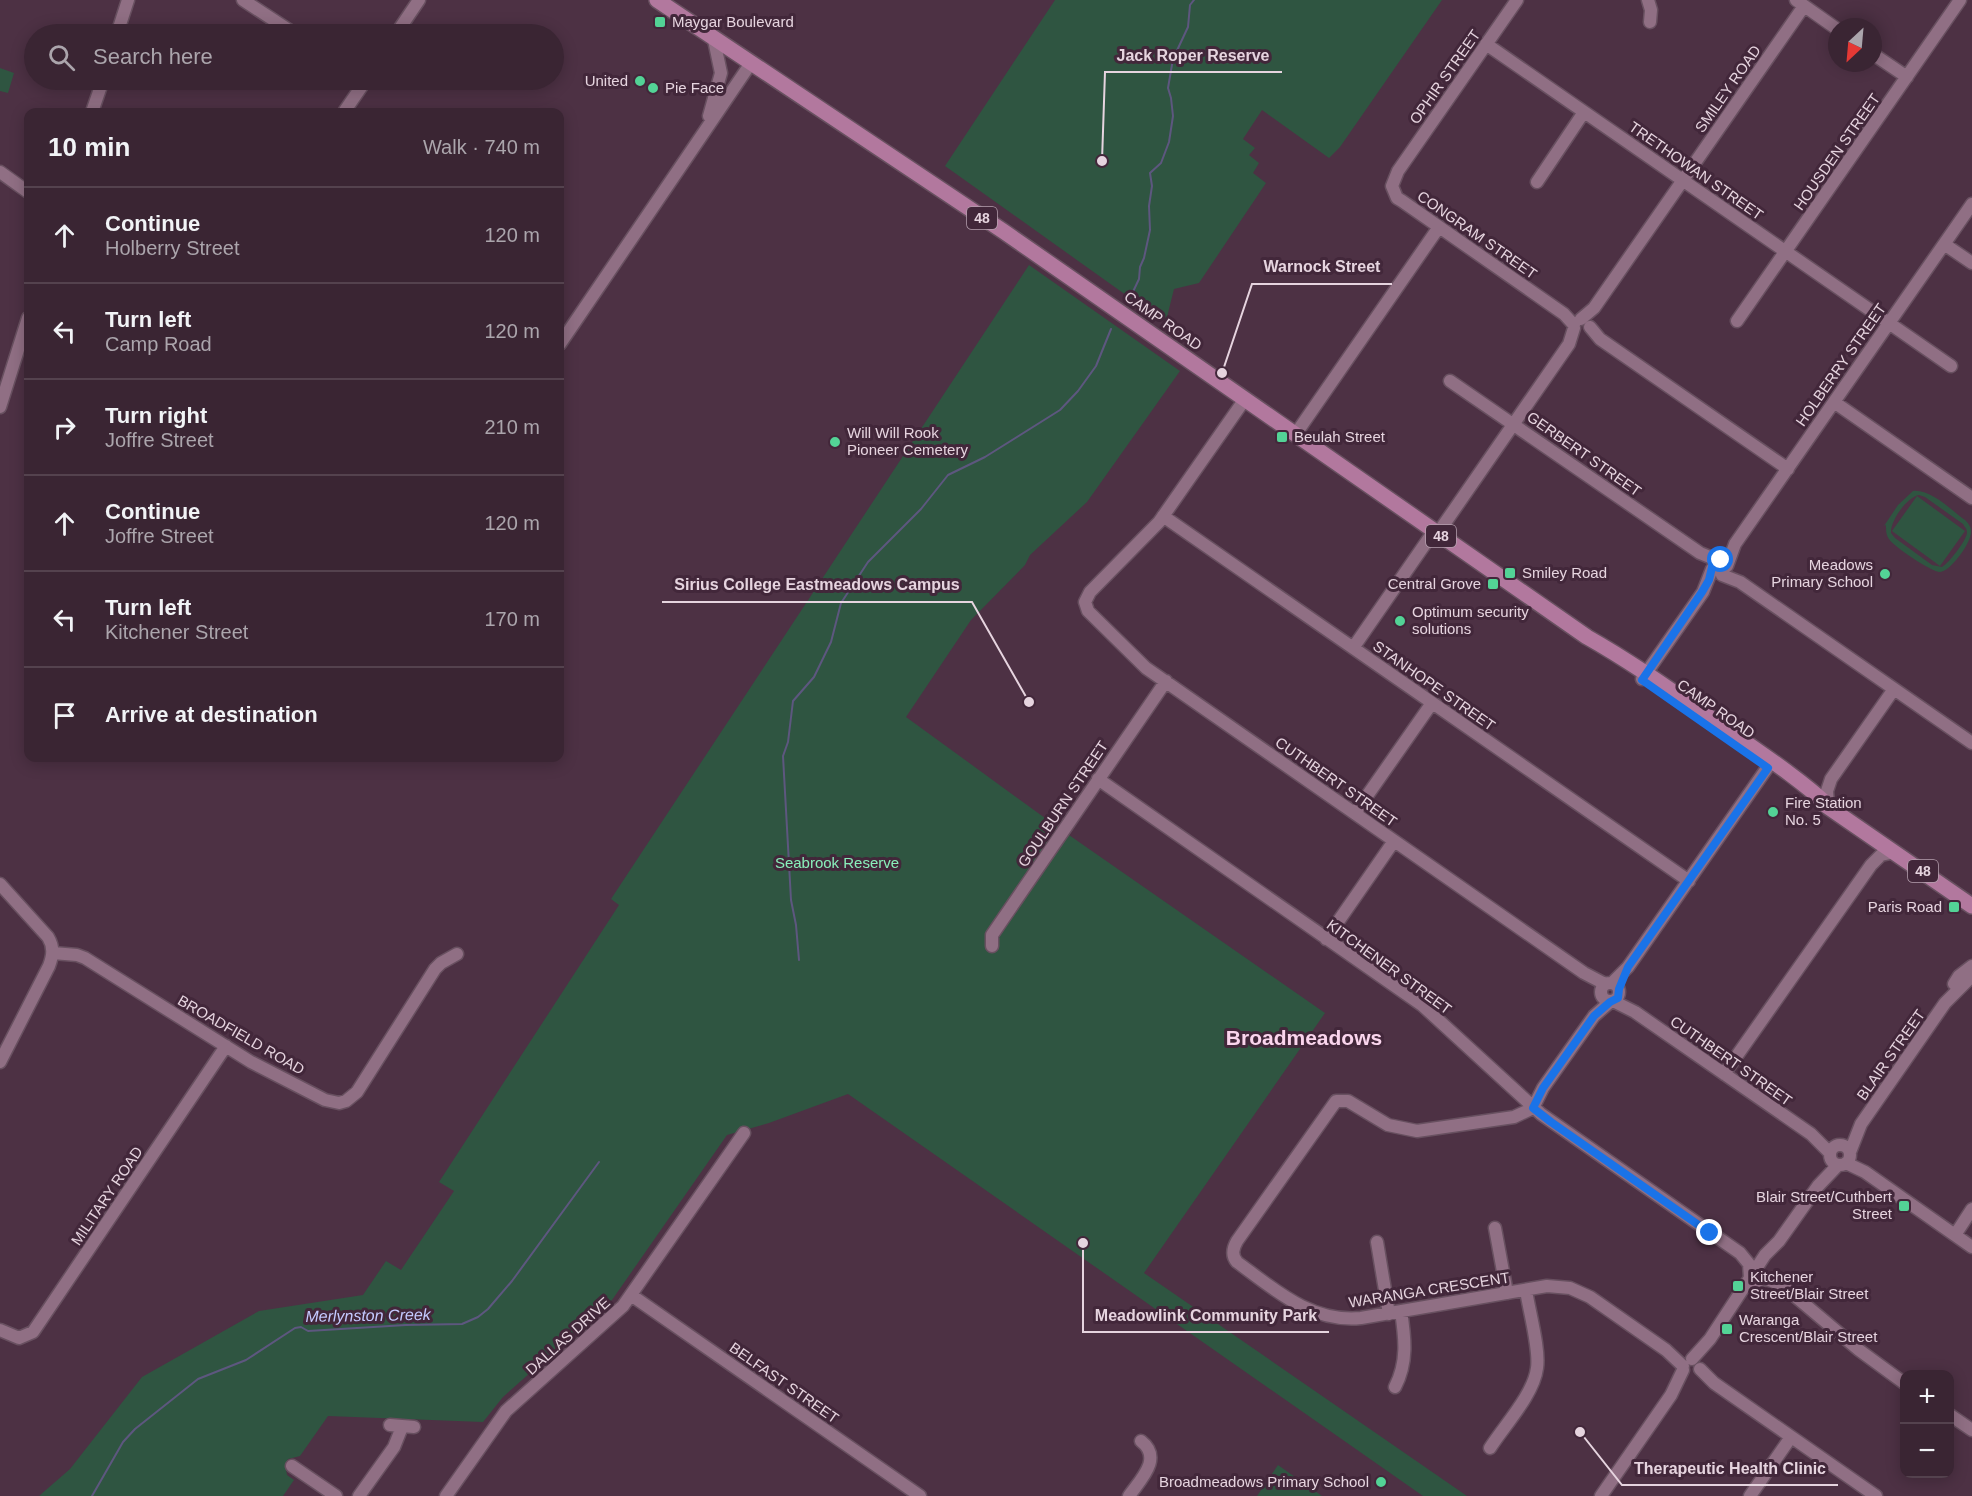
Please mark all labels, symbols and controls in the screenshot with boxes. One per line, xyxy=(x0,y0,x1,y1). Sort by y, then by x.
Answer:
place label: Maygar Boulevard xyxy=(672,13,794,30)
marker: Maygar Boulevard xyxy=(653,15,667,29)
north arrow xyxy=(1828,18,1882,72)
search box xyxy=(24,24,564,90)
street label: OPHIR STREET xyxy=(1406,26,1483,127)
callout: Jack Roper Reserve xyxy=(1105,38,1282,72)
icon: search xyxy=(45,41,78,74)
street label: SMILEY ROAD xyxy=(1691,42,1764,135)
text: Search here xyxy=(93,44,213,69)
text: Jack Roper Reserve xyxy=(1117,47,1270,64)
place label: United xyxy=(585,72,628,89)
marker: United xyxy=(633,74,647,88)
place label: Pie Face xyxy=(665,79,724,96)
marker: Pie Face xyxy=(646,81,660,95)
street label: HOUSDEN STREET xyxy=(1790,90,1883,213)
street label: TRETHOWAN STREET xyxy=(1626,118,1766,223)
text: 10 min xyxy=(48,132,130,162)
text: Walk · 740 m xyxy=(423,136,540,158)
street label: CONGRAM STREET xyxy=(1414,187,1540,282)
road number: 48 xyxy=(967,207,997,229)
text: Continue xyxy=(105,211,200,236)
icon: ahead xyxy=(48,219,81,252)
text: 120 m xyxy=(484,224,540,246)
text: Holberry Street xyxy=(105,237,240,259)
callout: Warnock Street xyxy=(1252,250,1392,284)
text: Warnock Street xyxy=(1264,258,1381,275)
street label: CAMP ROAD xyxy=(1121,288,1205,354)
street label: HOLBERRY STREET xyxy=(1792,300,1889,429)
text: Turn left xyxy=(105,307,191,332)
icon: left xyxy=(48,315,81,348)
text: 120 m xyxy=(484,320,540,342)
text: Camp Road xyxy=(105,333,212,355)
text: Turn right xyxy=(105,403,207,428)
street label: GERBERT STREET xyxy=(1524,408,1645,499)
icon: right xyxy=(48,411,81,444)
text: 210 m xyxy=(484,416,540,438)
place label: Will Will Rook Pioneer Cemetery xyxy=(847,424,968,458)
place label: Beulah Street xyxy=(1294,428,1386,445)
text: Joffre Street xyxy=(105,429,214,451)
marker: Beulah Street xyxy=(1275,430,1289,444)
marker: Will Will Rook Pioneer Cemetery xyxy=(828,435,842,449)
text: Continue xyxy=(105,499,200,524)
icon: ahead xyxy=(48,507,81,540)
text: 120 m xyxy=(484,512,540,534)
text: Joffre Street xyxy=(105,525,214,547)
road number: 48 xyxy=(1426,525,1456,547)
route start xyxy=(1707,546,1733,572)
place label: Meadows Primary School xyxy=(1771,556,1873,590)
place label: Smiley Road xyxy=(1522,564,1607,581)
marker: Smiley Road xyxy=(1503,566,1517,580)
marker: Meadows Primary School xyxy=(1878,567,1892,581)
callout: Sirius College Eastmeadows Campus xyxy=(662,568,972,602)
place label: Central Grove xyxy=(1388,575,1481,592)
text: Sirius College Eastmeadows Campus xyxy=(674,576,960,593)
marker: Central Grove xyxy=(1486,577,1500,591)
text: Turn left xyxy=(105,595,191,620)
icon: left xyxy=(48,603,81,636)
place label: Optimum security solutions xyxy=(1412,603,1529,637)
text: 170 m xyxy=(484,608,540,630)
marker: Optimum security solutions xyxy=(1393,614,1407,628)
text: Kitchener Street xyxy=(105,621,248,643)
street label: STANHOPE STREET xyxy=(1370,637,1498,734)
street label: CAMP ROAD xyxy=(1674,676,1758,742)
icon: arrive xyxy=(48,699,81,732)
text: Arrive at destination xyxy=(105,702,318,727)
street label: CUTHBERT STREET xyxy=(1272,733,1400,830)
street label: GOULBURN STREET xyxy=(1014,737,1111,870)
place label: Fire Station No. 5 xyxy=(1785,794,1862,828)
marker: Fire Station No. 5 xyxy=(1766,805,1780,819)
park label: Seabrook Reserve xyxy=(775,854,899,871)
road number: 48 xyxy=(1908,860,1938,882)
place label: Paris Road xyxy=(1868,898,1942,915)
marker: Paris Road xyxy=(1947,900,1961,914)
street label: KITCHENER STREET xyxy=(1324,916,1455,1018)
street label: BROADFIELD ROAD xyxy=(175,991,308,1078)
street label: BLAIR STREET xyxy=(1853,1006,1928,1103)
street label: CUTHBERT STREET xyxy=(1667,1012,1795,1109)
district label: Broadmeadows xyxy=(1226,1026,1382,1049)
street label: MILITARY ROAD xyxy=(67,1143,146,1248)
place label: Blair Street/Cuthbert Street xyxy=(1756,1188,1893,1222)
marker: Blair Street/Cuthbert Street xyxy=(1897,1199,1911,1213)
route end xyxy=(1696,1219,1722,1245)
street label: WARANGA CRESCENT xyxy=(1347,1268,1511,1311)
place label: Kitchener Street/Blair Street xyxy=(1750,1268,1869,1302)
marker: Kitchener Street/Blair Street xyxy=(1731,1279,1745,1293)
street label: DALLAS DRIVE xyxy=(522,1293,613,1378)
callout: Meadowlink Community Park xyxy=(1083,1298,1329,1332)
water label: Merlynston Creek xyxy=(305,1306,432,1325)
text: Meadowlink Community Park xyxy=(1095,1307,1317,1324)
place label: Waranga Crescent/Blair Street xyxy=(1739,1311,1878,1345)
marker: Waranga Crescent/Blair Street xyxy=(1720,1322,1734,1336)
street label: BELFAST STREET xyxy=(727,1339,842,1427)
map controls xyxy=(1900,1370,1954,1478)
button: + xyxy=(1900,1370,1954,1424)
button: − xyxy=(1900,1424,1954,1478)
callout: Therapeutic Health Clinic xyxy=(1622,1451,1838,1485)
text: Therapeutic Health Clinic xyxy=(1634,1460,1826,1477)
place label: Broadmeadows Primary School xyxy=(1159,1473,1369,1490)
marker: Broadmeadows Primary School xyxy=(1374,1475,1388,1489)

